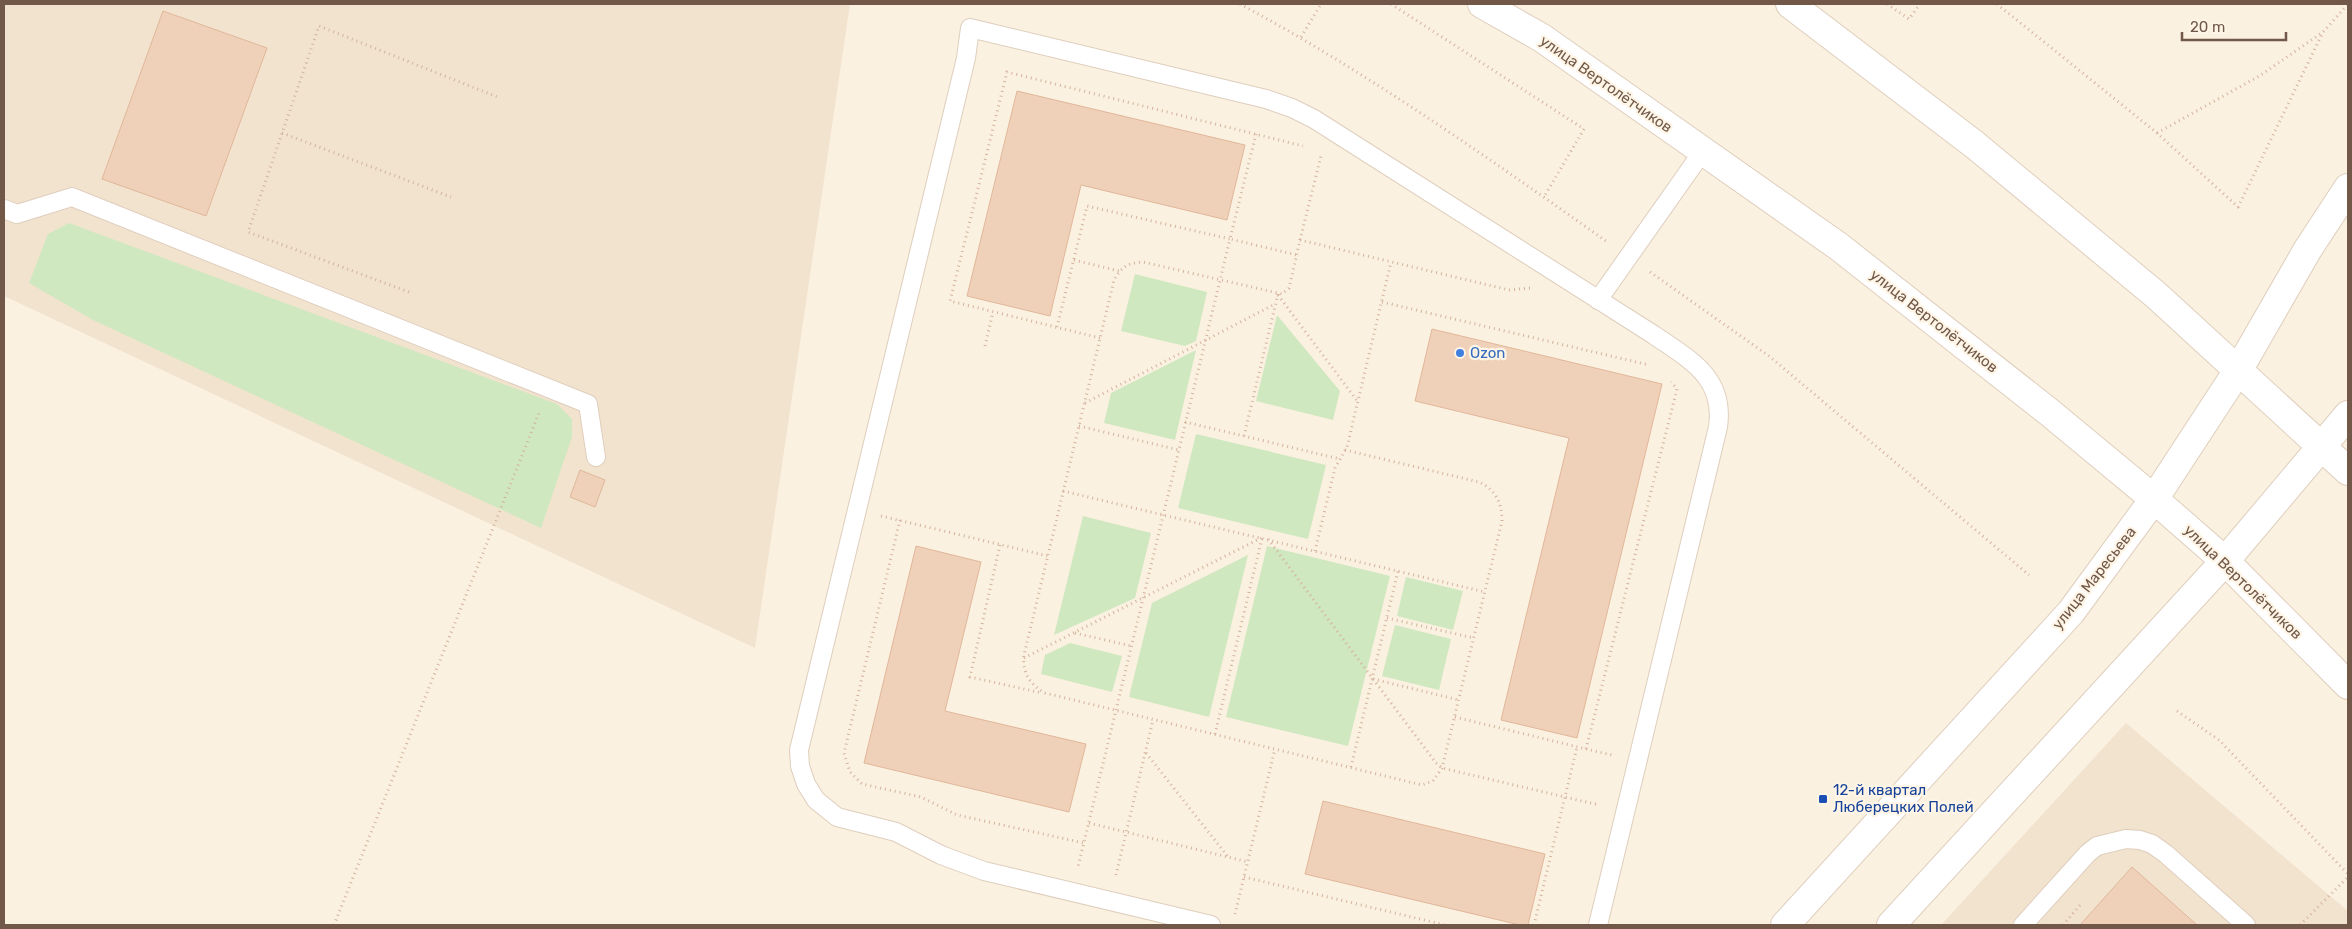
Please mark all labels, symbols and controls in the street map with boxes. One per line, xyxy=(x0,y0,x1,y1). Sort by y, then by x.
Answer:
scale bar xyxy=(2182,10,2286,42)
text: 20 m xyxy=(2190,18,2225,36)
street label: улица Вертолётчиков xyxy=(1536,32,1676,136)
street label: улица Вертолётчиков xyxy=(1867,266,2001,376)
place label: Ozon xyxy=(1470,344,1505,362)
marker: Ozon xyxy=(1454,347,1466,359)
street label: улица Вертолётчиков xyxy=(2180,521,2306,643)
street label: улица Маресьева xyxy=(2048,523,2140,633)
place label: 12-й квартал Люберецких Полей xyxy=(1833,781,1974,816)
marker: 12-й квартал Люберецких Полей xyxy=(1817,793,1829,805)

